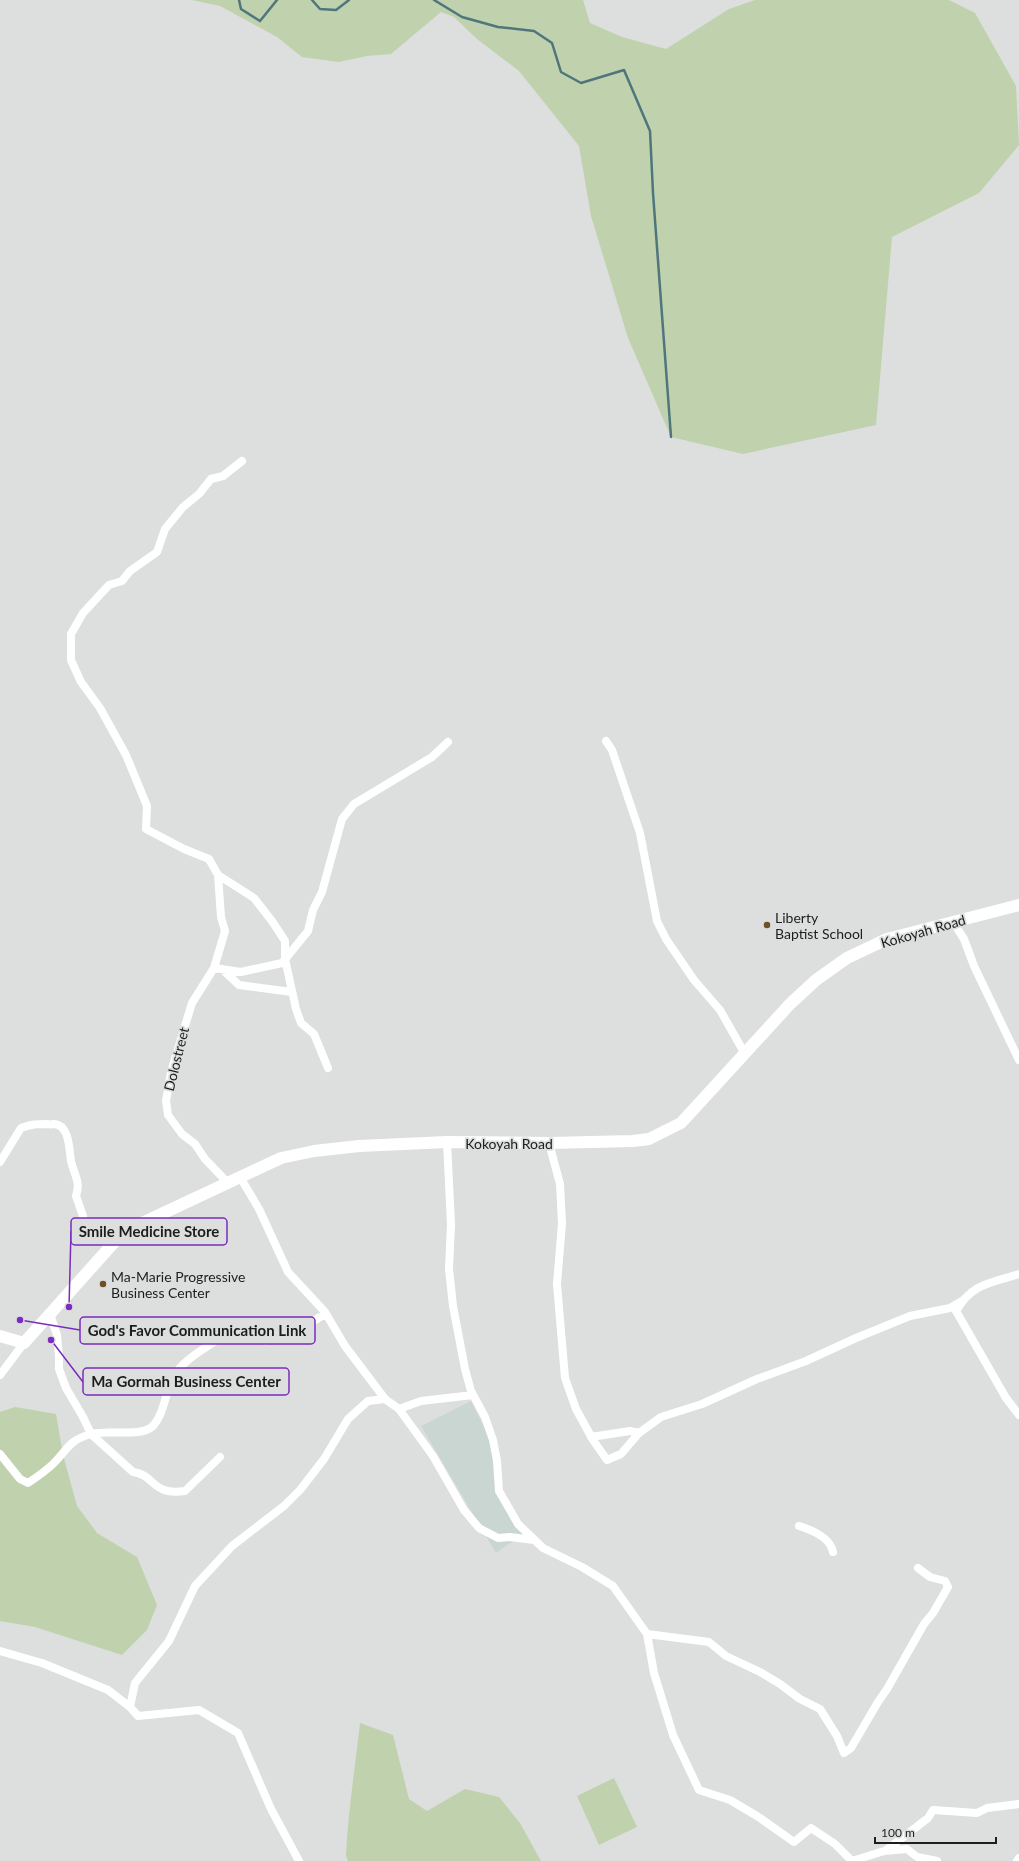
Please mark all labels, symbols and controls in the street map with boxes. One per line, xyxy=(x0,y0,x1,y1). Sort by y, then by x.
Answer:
place label: Liberty Baptist School xyxy=(775,909,863,942)
street label: Kokoyah Road xyxy=(879,911,967,951)
marker: Liberty Baptist School xyxy=(762,920,772,930)
street label: Dolostreet xyxy=(160,1025,192,1093)
street label: Kokoyah Road xyxy=(465,1135,553,1152)
callout: Smile Medicine Store xyxy=(71,1218,227,1245)
text: Smile Medicine Store xyxy=(79,1222,219,1240)
place label: Ma-Marie Progressive Business Center xyxy=(111,1268,246,1301)
marker: Ma-Marie Progressive Business Center xyxy=(98,1279,108,1289)
callout: God's Favor Communication Link xyxy=(80,1317,315,1344)
text: God's Favor Communication Link xyxy=(88,1321,307,1339)
callout: Ma Gormah Business Center xyxy=(83,1368,289,1395)
text: Ma Gormah Business Center xyxy=(91,1372,281,1390)
scale bar xyxy=(875,1819,996,1845)
text: 100 m xyxy=(881,1825,915,1840)

